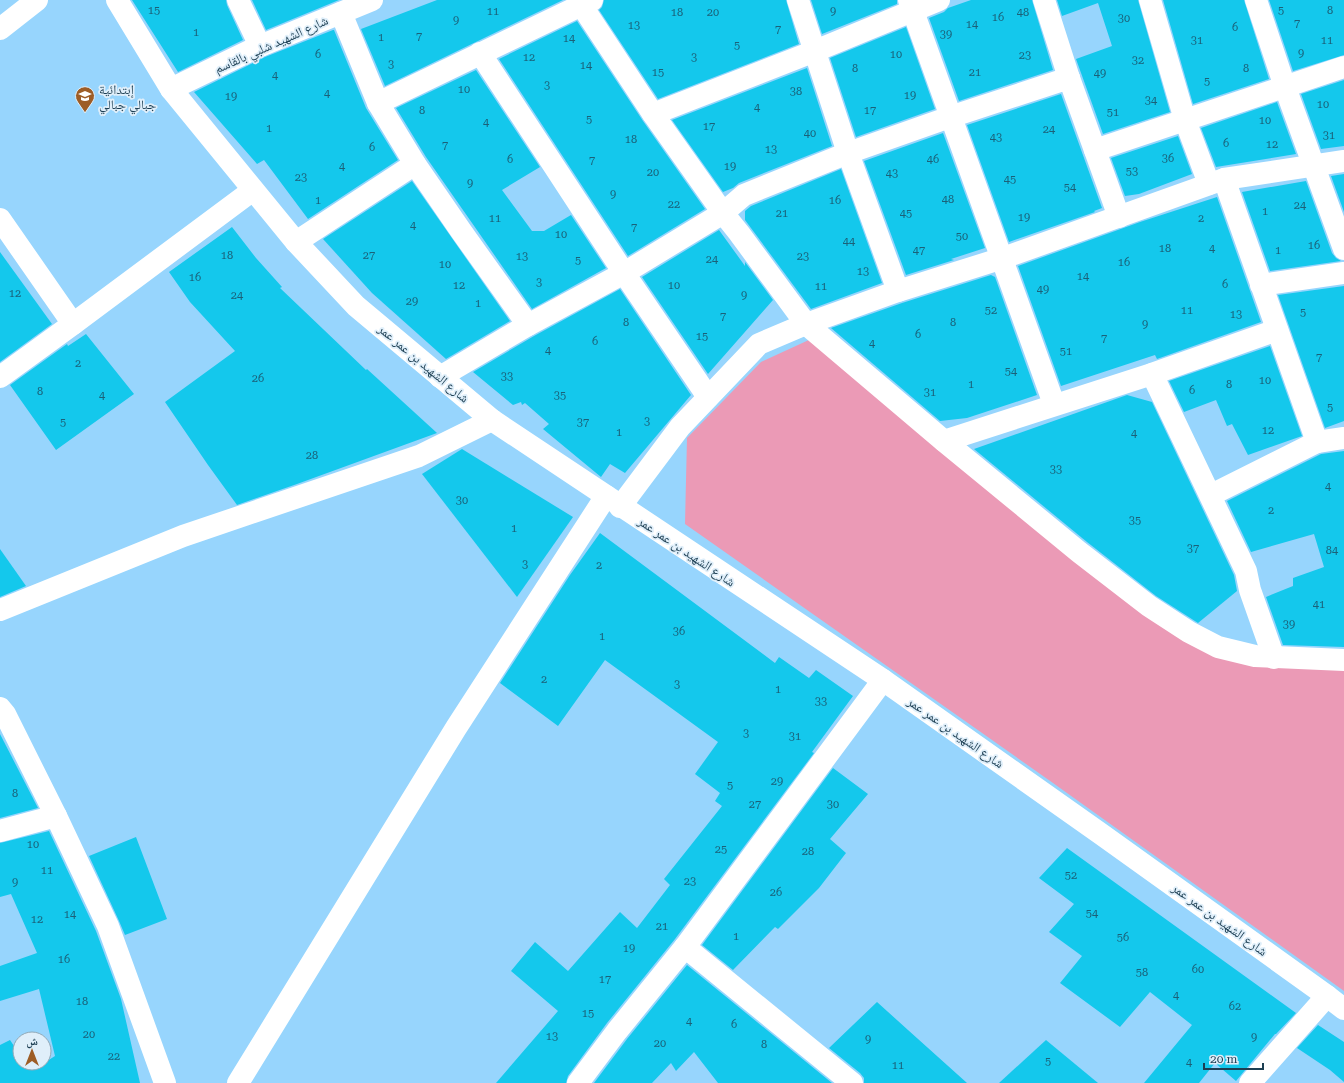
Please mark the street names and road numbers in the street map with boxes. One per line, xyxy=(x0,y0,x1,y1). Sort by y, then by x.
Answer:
street label: شارع الشهيد شلبي بالقاسم xyxy=(212,13,332,79)
street label: شارع الشهيد بن عمر عمر xyxy=(373,320,472,407)
street label: شارع الشهيد بن عمر عمر xyxy=(633,513,738,591)
street label: شارع الشهيد بن عمر عمر xyxy=(903,693,1007,773)
street label: شارع الشهيد بن عمر عمر xyxy=(1167,879,1270,961)

